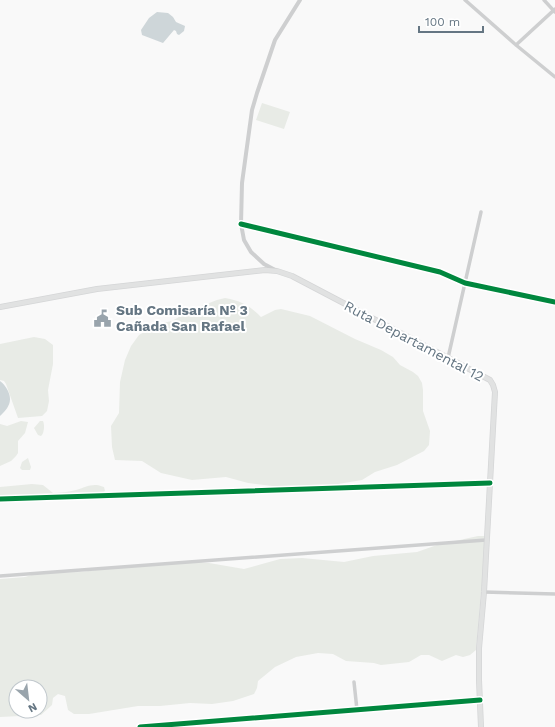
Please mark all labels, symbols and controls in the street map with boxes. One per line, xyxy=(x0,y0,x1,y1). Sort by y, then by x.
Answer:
scale bar xyxy=(419,8,483,34)
text: 100 m xyxy=(425,15,460,29)
street label: Ruta Departamental 12 xyxy=(342,297,486,385)
place label: Sub Comisaría Nº 3 Cañada San Rafael xyxy=(116,302,248,334)
public building icon: Sub Comisaría Nº 3 Cañada San Rafael xyxy=(93,308,113,328)
north arrow xyxy=(8,679,48,719)
text: N xyxy=(26,700,39,715)

